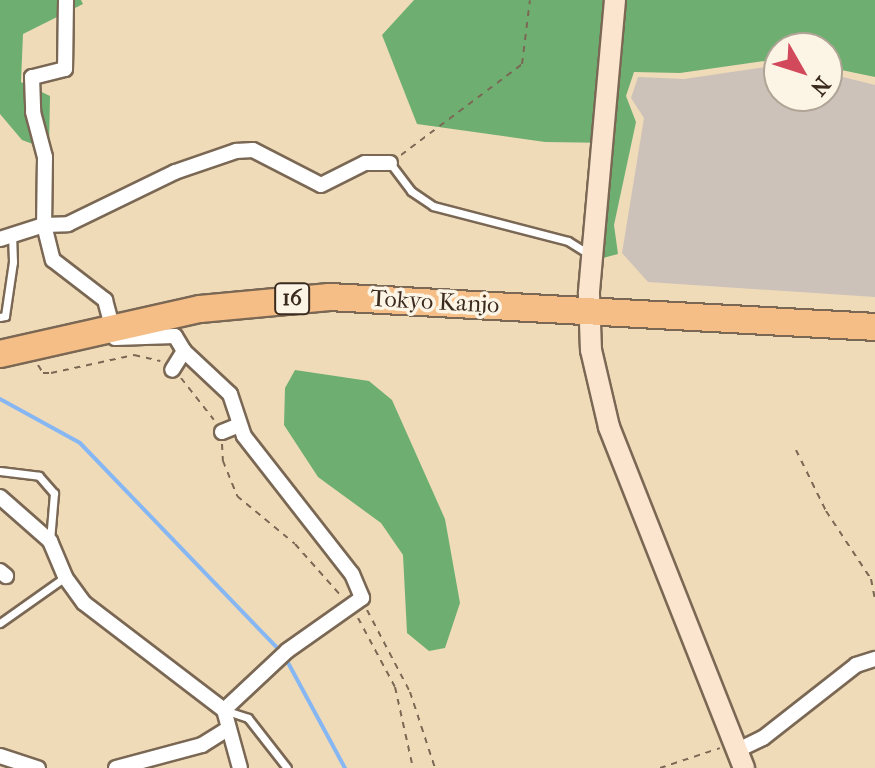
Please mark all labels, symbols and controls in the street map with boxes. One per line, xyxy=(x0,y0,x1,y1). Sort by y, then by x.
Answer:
north arrow xyxy=(763,32,843,112)
text: N xyxy=(805,71,835,101)
road number: 16 xyxy=(274,281,310,317)
street label: Tokyo Kanjo xyxy=(370,284,500,320)

